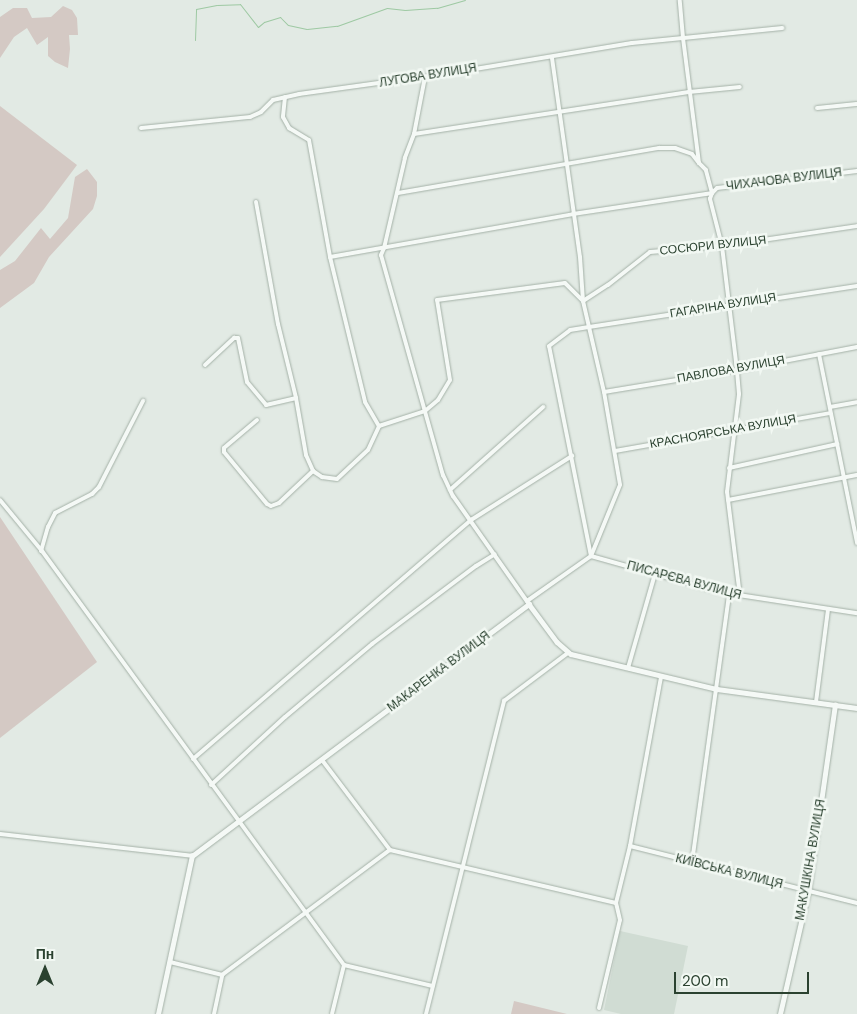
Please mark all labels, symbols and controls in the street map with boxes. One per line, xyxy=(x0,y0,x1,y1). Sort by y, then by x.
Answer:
street label: ЛУГОВА ВУЛИЦЯ xyxy=(378,61,478,91)
street label: ЧИХАЧОВА ВУЛИЦЯ xyxy=(725,166,843,194)
street label: СОСЮРИ ВУЛИЦЯ xyxy=(659,233,767,259)
street label: ГАГАРІНА ВУЛИЦЯ xyxy=(669,290,777,322)
street label: ПАВЛОВА ВУЛИЦЯ xyxy=(676,353,786,387)
street label: КРАСНОЯРСЬКА ВУЛИЦЯ xyxy=(649,412,797,452)
street label: ПИСАРЄВА ВУЛИЦЯ xyxy=(625,559,743,603)
street label: МАКАРЕНКА ВУЛИЦЯ xyxy=(385,629,493,715)
street label: МАКУШКІНА ВУЛИЦЯ xyxy=(793,798,829,922)
street label: КИЇВСЬКА ВУЛИЦЯ xyxy=(674,852,784,892)
north arrow xyxy=(20,944,70,994)
text: Пн xyxy=(36,945,54,963)
scale bar xyxy=(677,962,812,994)
text: 200 m xyxy=(682,971,728,991)

